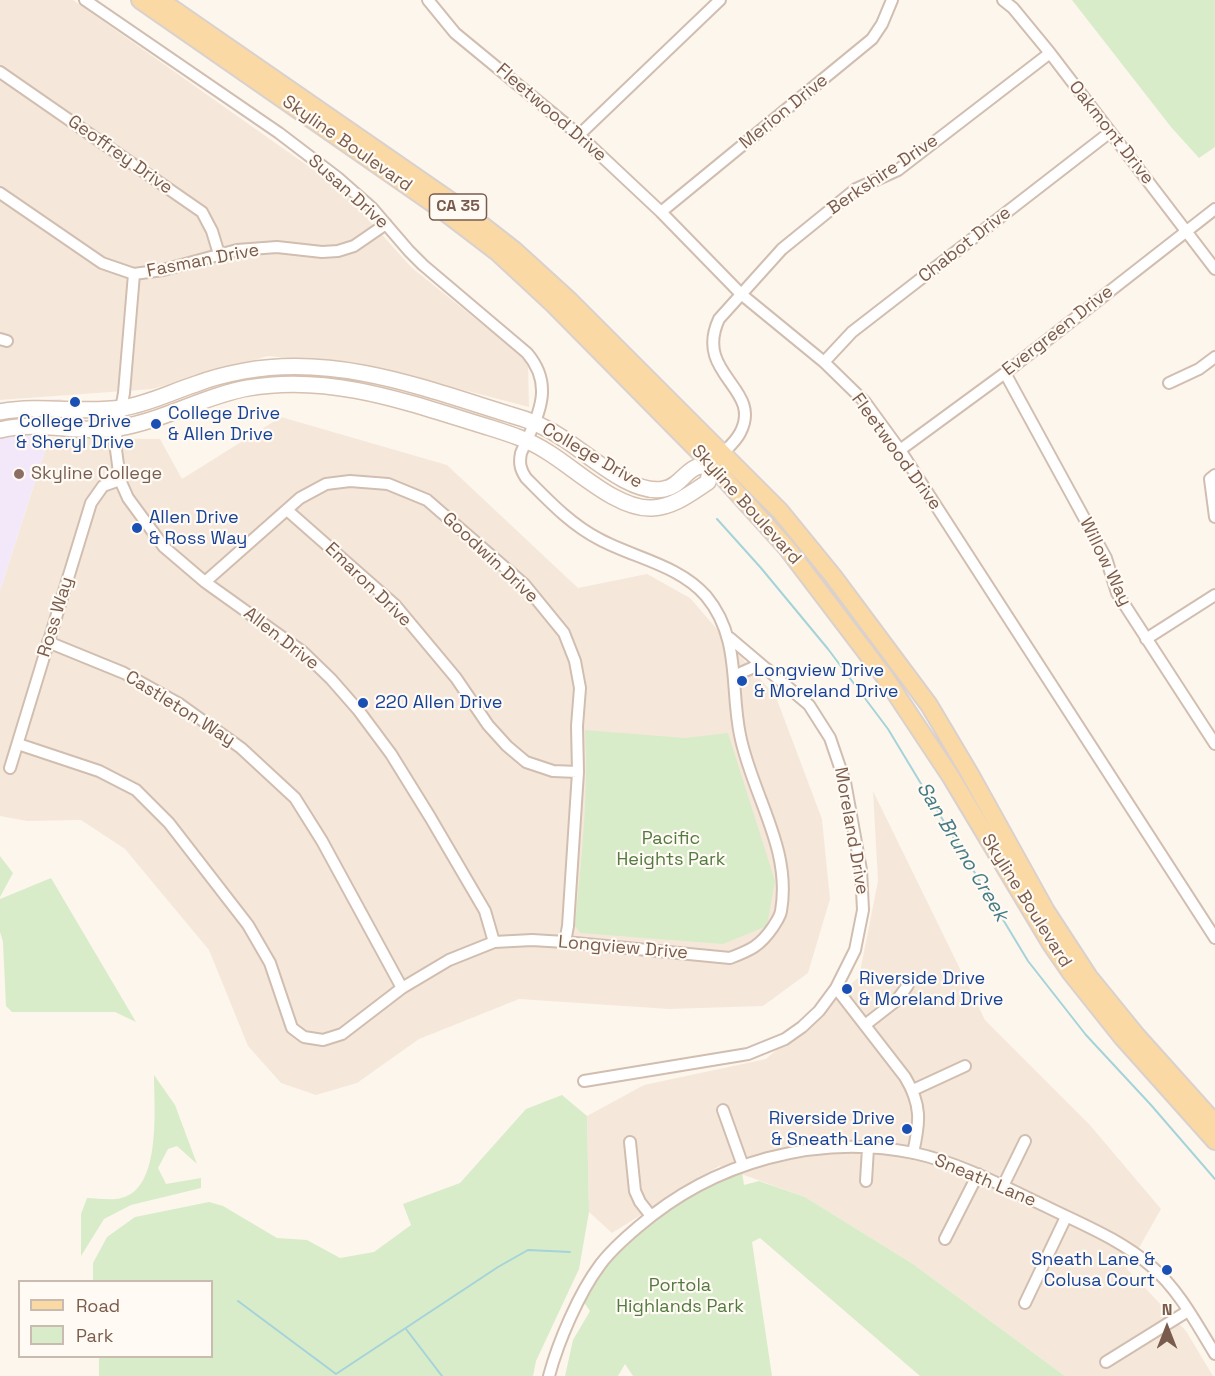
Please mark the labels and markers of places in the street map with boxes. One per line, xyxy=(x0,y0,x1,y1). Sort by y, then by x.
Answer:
marker: College Drive & Sheryl Drive xyxy=(68,395,82,409)
place label: College Drive & Allen Drive xyxy=(168,403,280,446)
place label: College Drive & Sheryl Drive xyxy=(16,411,134,454)
marker: College Drive & Allen Drive xyxy=(149,417,163,431)
place label: Skyline College xyxy=(31,463,162,485)
marker: Skyline College xyxy=(12,467,26,481)
place label: Allen Drive & Ross Way xyxy=(149,507,247,550)
marker: Allen Drive & Ross Way xyxy=(130,521,144,535)
place label: Longview Drive & Moreland Drive xyxy=(754,660,898,702)
marker: Longview Drive & Moreland Drive xyxy=(735,674,749,688)
place label: 220 Allen Drive xyxy=(375,692,502,714)
marker: 220 Allen Drive xyxy=(356,696,370,710)
place label: Riverside Drive & Moreland Drive xyxy=(859,968,1003,1010)
marker: Riverside Drive & Moreland Drive xyxy=(840,982,854,996)
place label: Riverside Drive & Sneath Lane xyxy=(769,1108,895,1150)
marker: Riverside Drive & Sneath Lane xyxy=(900,1122,914,1136)
place label: Sneath Lane & Colusa Court xyxy=(1031,1249,1155,1292)
marker: Sneath Lane & Colusa Court xyxy=(1160,1263,1174,1277)

